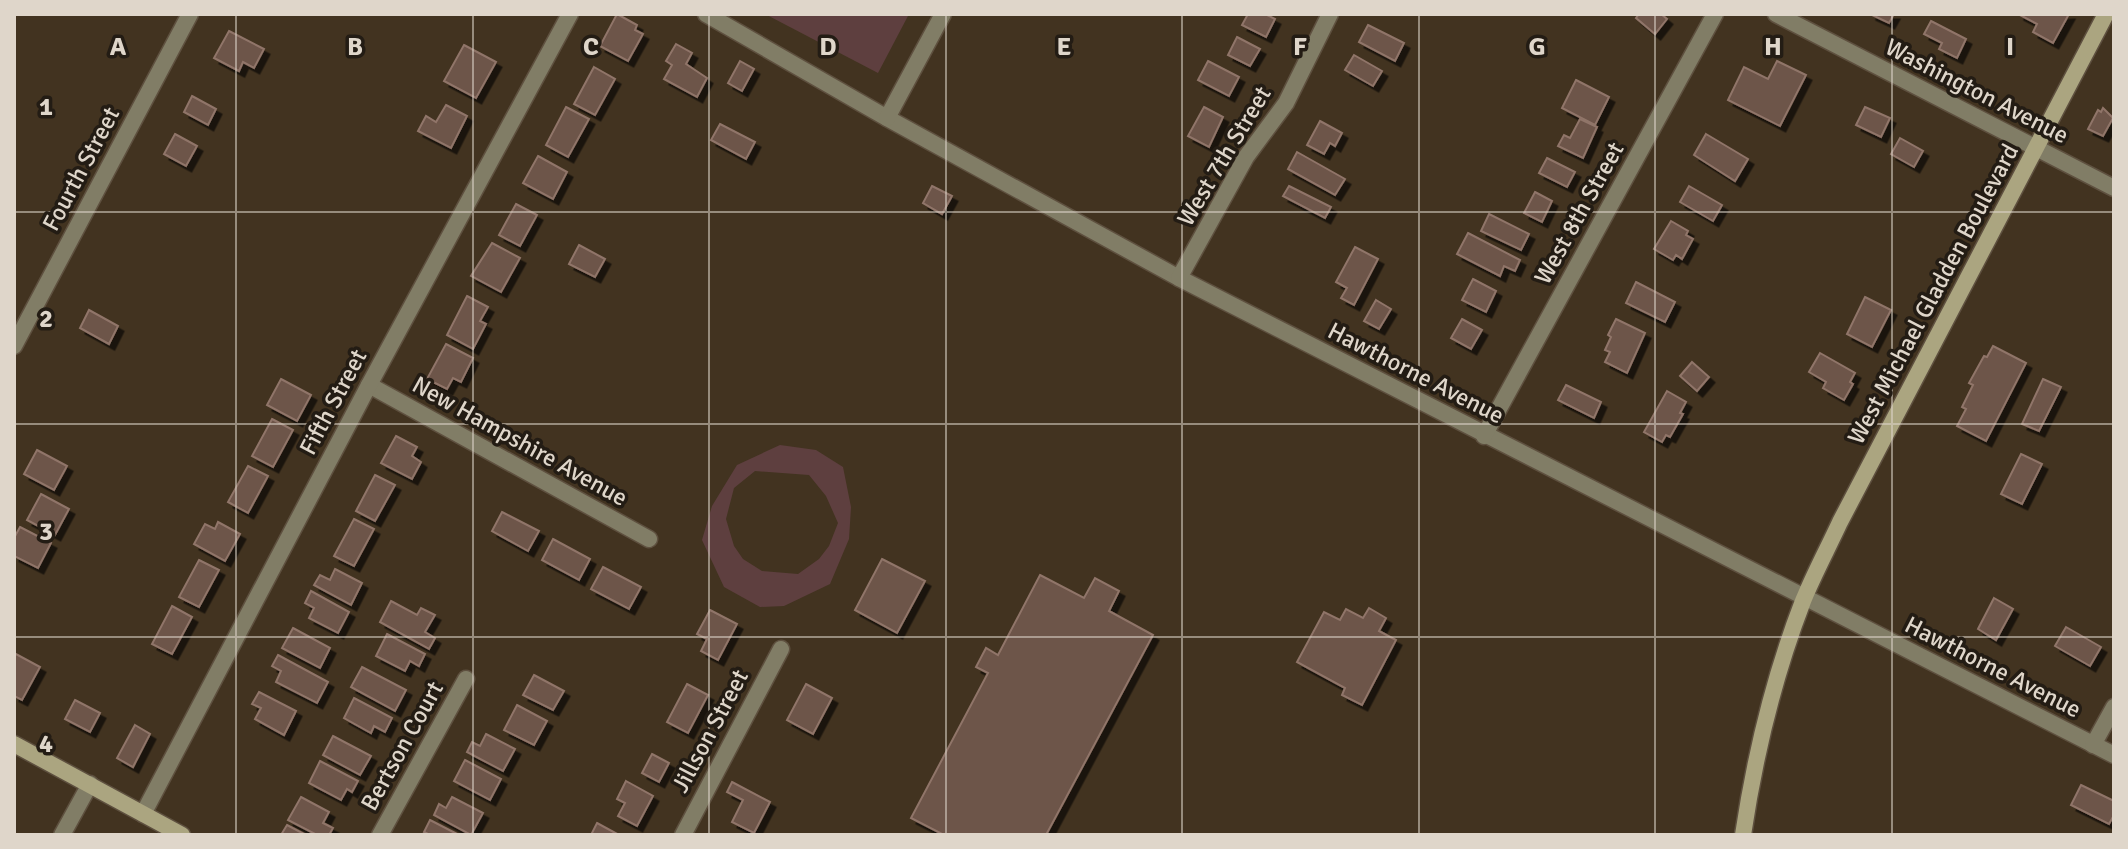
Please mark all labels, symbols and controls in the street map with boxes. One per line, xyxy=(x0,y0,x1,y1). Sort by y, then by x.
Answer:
text: A xyxy=(110,31,127,63)
text: B xyxy=(347,31,363,63)
text: C xyxy=(583,31,599,63)
text: D xyxy=(819,31,837,63)
text: E xyxy=(1057,31,1071,63)
text: F xyxy=(1293,31,1307,63)
text: G xyxy=(1528,31,1546,63)
text: H xyxy=(1764,31,1782,63)
text: I xyxy=(2006,31,2014,63)
street label: Washington Avenue xyxy=(1880,32,2074,150)
street label: West 7th Street xyxy=(1170,81,1278,231)
text: 1 xyxy=(39,91,53,123)
street label: Fourth Street xyxy=(36,102,126,236)
street label: West 8th Street xyxy=(1528,137,1630,289)
street label: West Michael Gladden Boulevard xyxy=(1841,139,2025,449)
text: 2 xyxy=(39,303,53,335)
street label: Hawthorne Avenue xyxy=(1323,316,1509,430)
street label: Fifth Street xyxy=(293,344,373,460)
street label: New Hampshire Avenue xyxy=(407,369,633,513)
text: 3 xyxy=(39,516,53,548)
street label: Hawthorne Avenue xyxy=(1900,610,2086,724)
street label: Jillson Street xyxy=(665,664,755,798)
street label: Bertson Court xyxy=(354,676,450,816)
text: 4 xyxy=(39,728,53,760)

